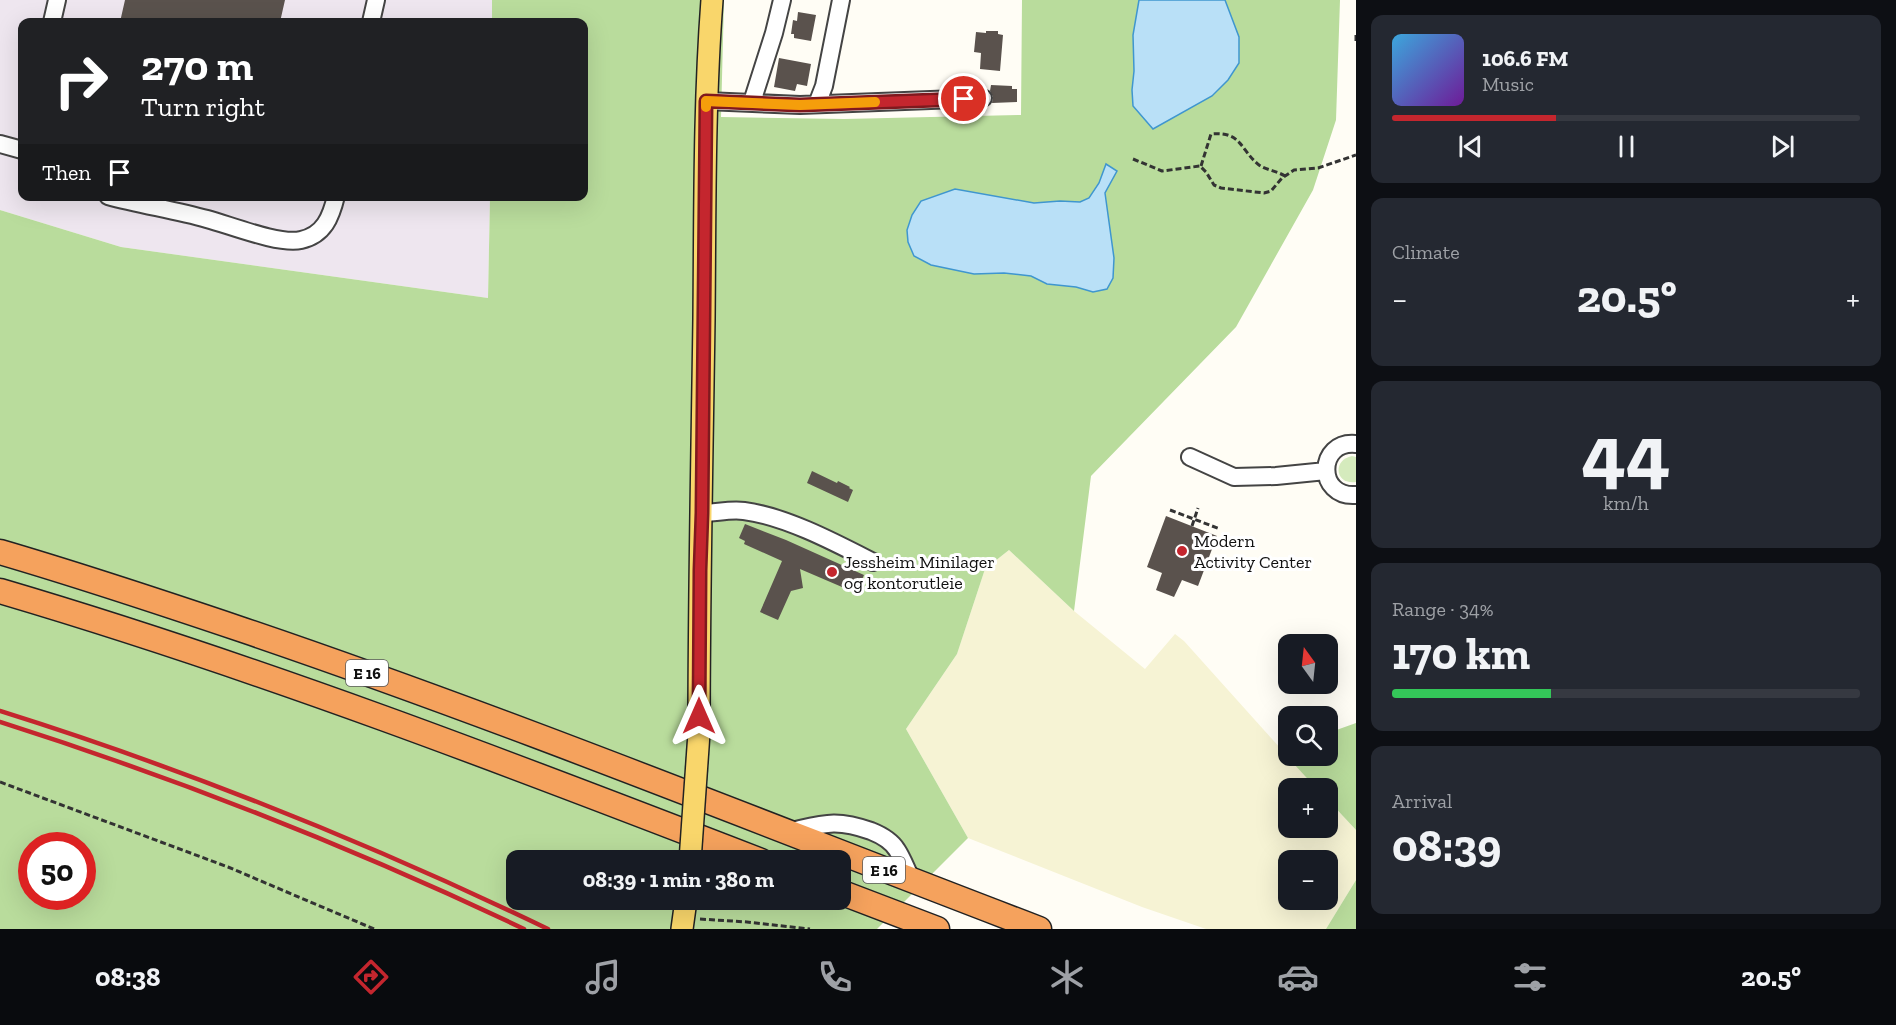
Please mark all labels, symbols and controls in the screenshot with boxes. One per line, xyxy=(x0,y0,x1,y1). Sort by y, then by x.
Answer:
text: 270 m xyxy=(141,40,253,91)
icon: right xyxy=(42,42,120,120)
text: 106.6 FM xyxy=(1482,45,1568,72)
text: Music xyxy=(1482,72,1534,96)
pin xyxy=(938,73,989,124)
icon: arrive xyxy=(947,82,980,115)
text: Turn right xyxy=(141,91,265,123)
icon: previous xyxy=(1454,130,1487,163)
icon: pause xyxy=(1610,130,1643,163)
icon: next xyxy=(1766,130,1799,163)
icon: arrive xyxy=(103,156,136,189)
text: Then xyxy=(42,159,91,186)
text: Climate xyxy=(1392,240,1460,264)
text: 20.5° xyxy=(1577,270,1677,324)
text: − xyxy=(1392,279,1407,318)
text: + xyxy=(1846,279,1860,318)
text: 44 xyxy=(1582,405,1670,499)
text: km/h xyxy=(1603,491,1649,515)
place label: Modern Activity Center xyxy=(1194,530,1312,573)
marker: Modern Activity Center xyxy=(1175,544,1189,558)
place label: Jessheim Minilager og kontorutleie xyxy=(844,551,995,594)
marker: Jessheim Minilager og kontorutleie xyxy=(825,565,839,579)
text: Range · 34% xyxy=(1392,597,1494,621)
text: 170 km xyxy=(1392,627,1530,681)
north arrow xyxy=(1278,634,1338,694)
map controls xyxy=(1278,634,1338,910)
road number: E 16 xyxy=(346,660,388,686)
position arrow xyxy=(667,684,731,748)
button: search xyxy=(1278,706,1338,766)
button: + xyxy=(1278,778,1338,838)
text: Arrival xyxy=(1392,789,1452,813)
text: 08:39 xyxy=(1392,819,1501,873)
speed limit sign: 50 xyxy=(18,832,96,910)
button: − xyxy=(1278,850,1338,910)
road number: E 16 xyxy=(863,857,905,883)
text: 08:39 · 1 min · 380 m xyxy=(583,866,774,893)
icon: directions xyxy=(350,956,392,998)
icon: music xyxy=(582,956,624,998)
icon: phone xyxy=(814,956,856,998)
icon: climate xyxy=(1046,956,1088,998)
icon: car xyxy=(1277,956,1319,998)
icon: filters xyxy=(1509,956,1551,998)
text: 08:38 xyxy=(95,961,161,993)
text: 20.5° xyxy=(1741,961,1801,993)

